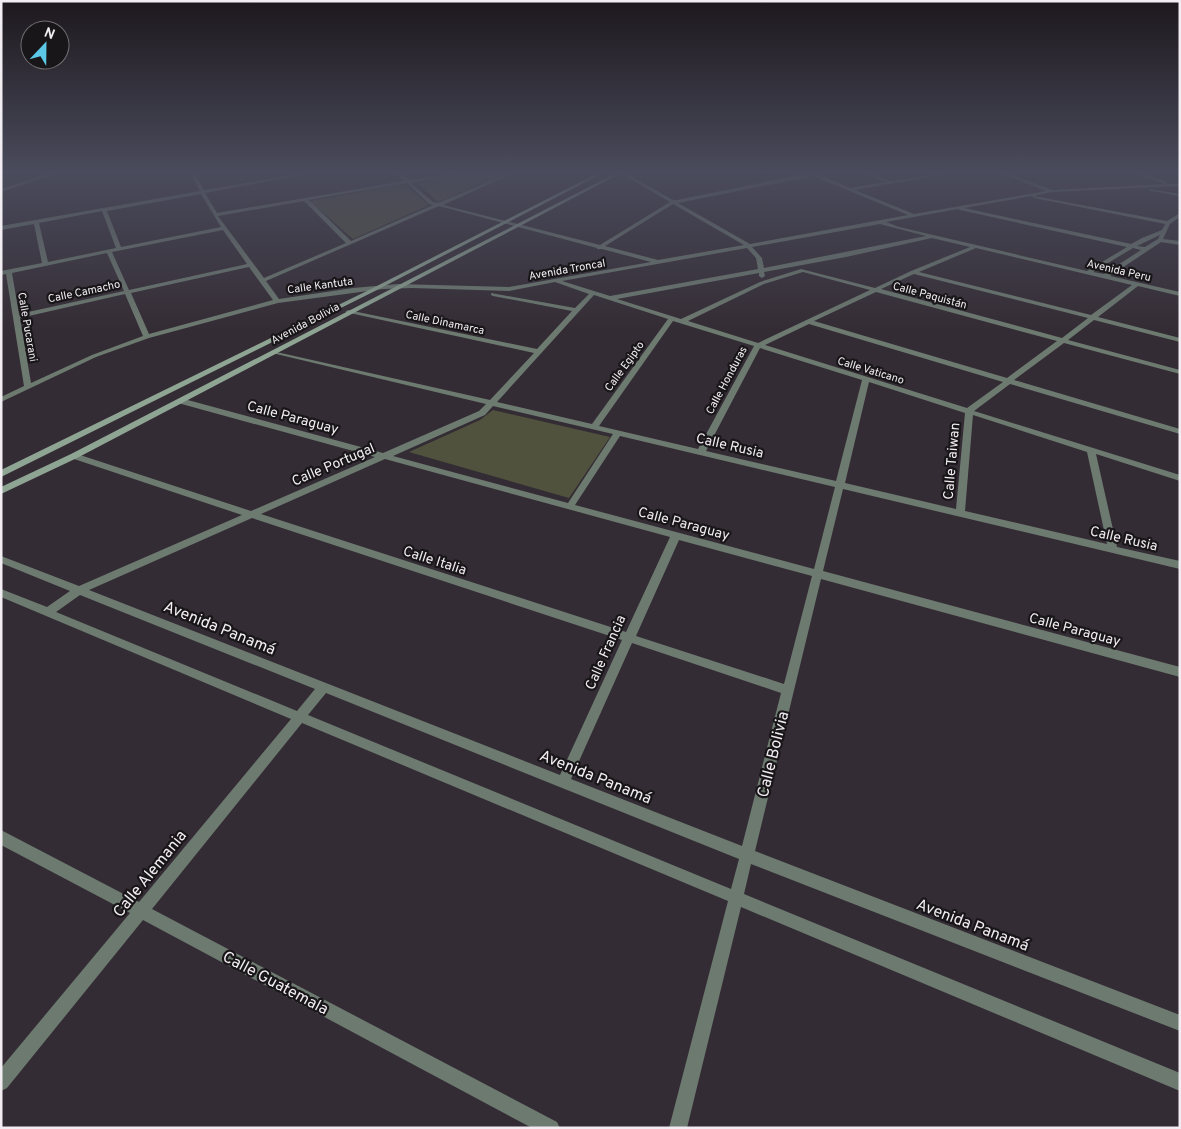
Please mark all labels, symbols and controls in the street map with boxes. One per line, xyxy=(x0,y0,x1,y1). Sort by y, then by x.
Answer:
north arrow xyxy=(20,20,70,70)
text: N xyxy=(41,25,57,44)
street label: Avenida Troncal xyxy=(528,256,607,284)
street label: Avenida Peru xyxy=(1085,257,1152,285)
street label: Calle Kantuta xyxy=(286,274,354,298)
street label: Calle Camacho xyxy=(47,277,122,306)
street label: Calle Paquistán xyxy=(891,279,968,313)
street label: Calle Pucarani xyxy=(14,291,40,363)
street label: Avenida Bolivia xyxy=(269,300,342,348)
street label: Calle Dinamarca xyxy=(404,308,486,338)
street label: Calle Egipto xyxy=(602,339,648,394)
street label: Calle Honduras xyxy=(703,344,751,417)
street label: Calle Vaticano xyxy=(836,354,906,388)
street label: Calle Paraguay xyxy=(245,398,340,439)
street label: Calle Taiwan xyxy=(941,422,964,500)
street label: Calle Rusia xyxy=(694,430,765,463)
street label: Calle Portugal xyxy=(289,440,378,491)
street label: Calle Paraguay xyxy=(636,504,731,545)
street label: Calle Rusia xyxy=(1088,523,1159,556)
street label: Calle Italia xyxy=(401,543,468,580)
street label: Avenida Panamá xyxy=(160,597,278,660)
street label: Calle Paraguay xyxy=(1027,610,1122,651)
street label: Calle Francia xyxy=(582,613,630,693)
street label: Calle Bolivia xyxy=(754,709,794,800)
street label: Avenida Panamá xyxy=(536,746,654,809)
street label: Calle Alemania xyxy=(109,827,192,922)
street label: Avenida Panamá xyxy=(913,895,1032,957)
street label: Calle Guatemala xyxy=(219,947,331,1020)

